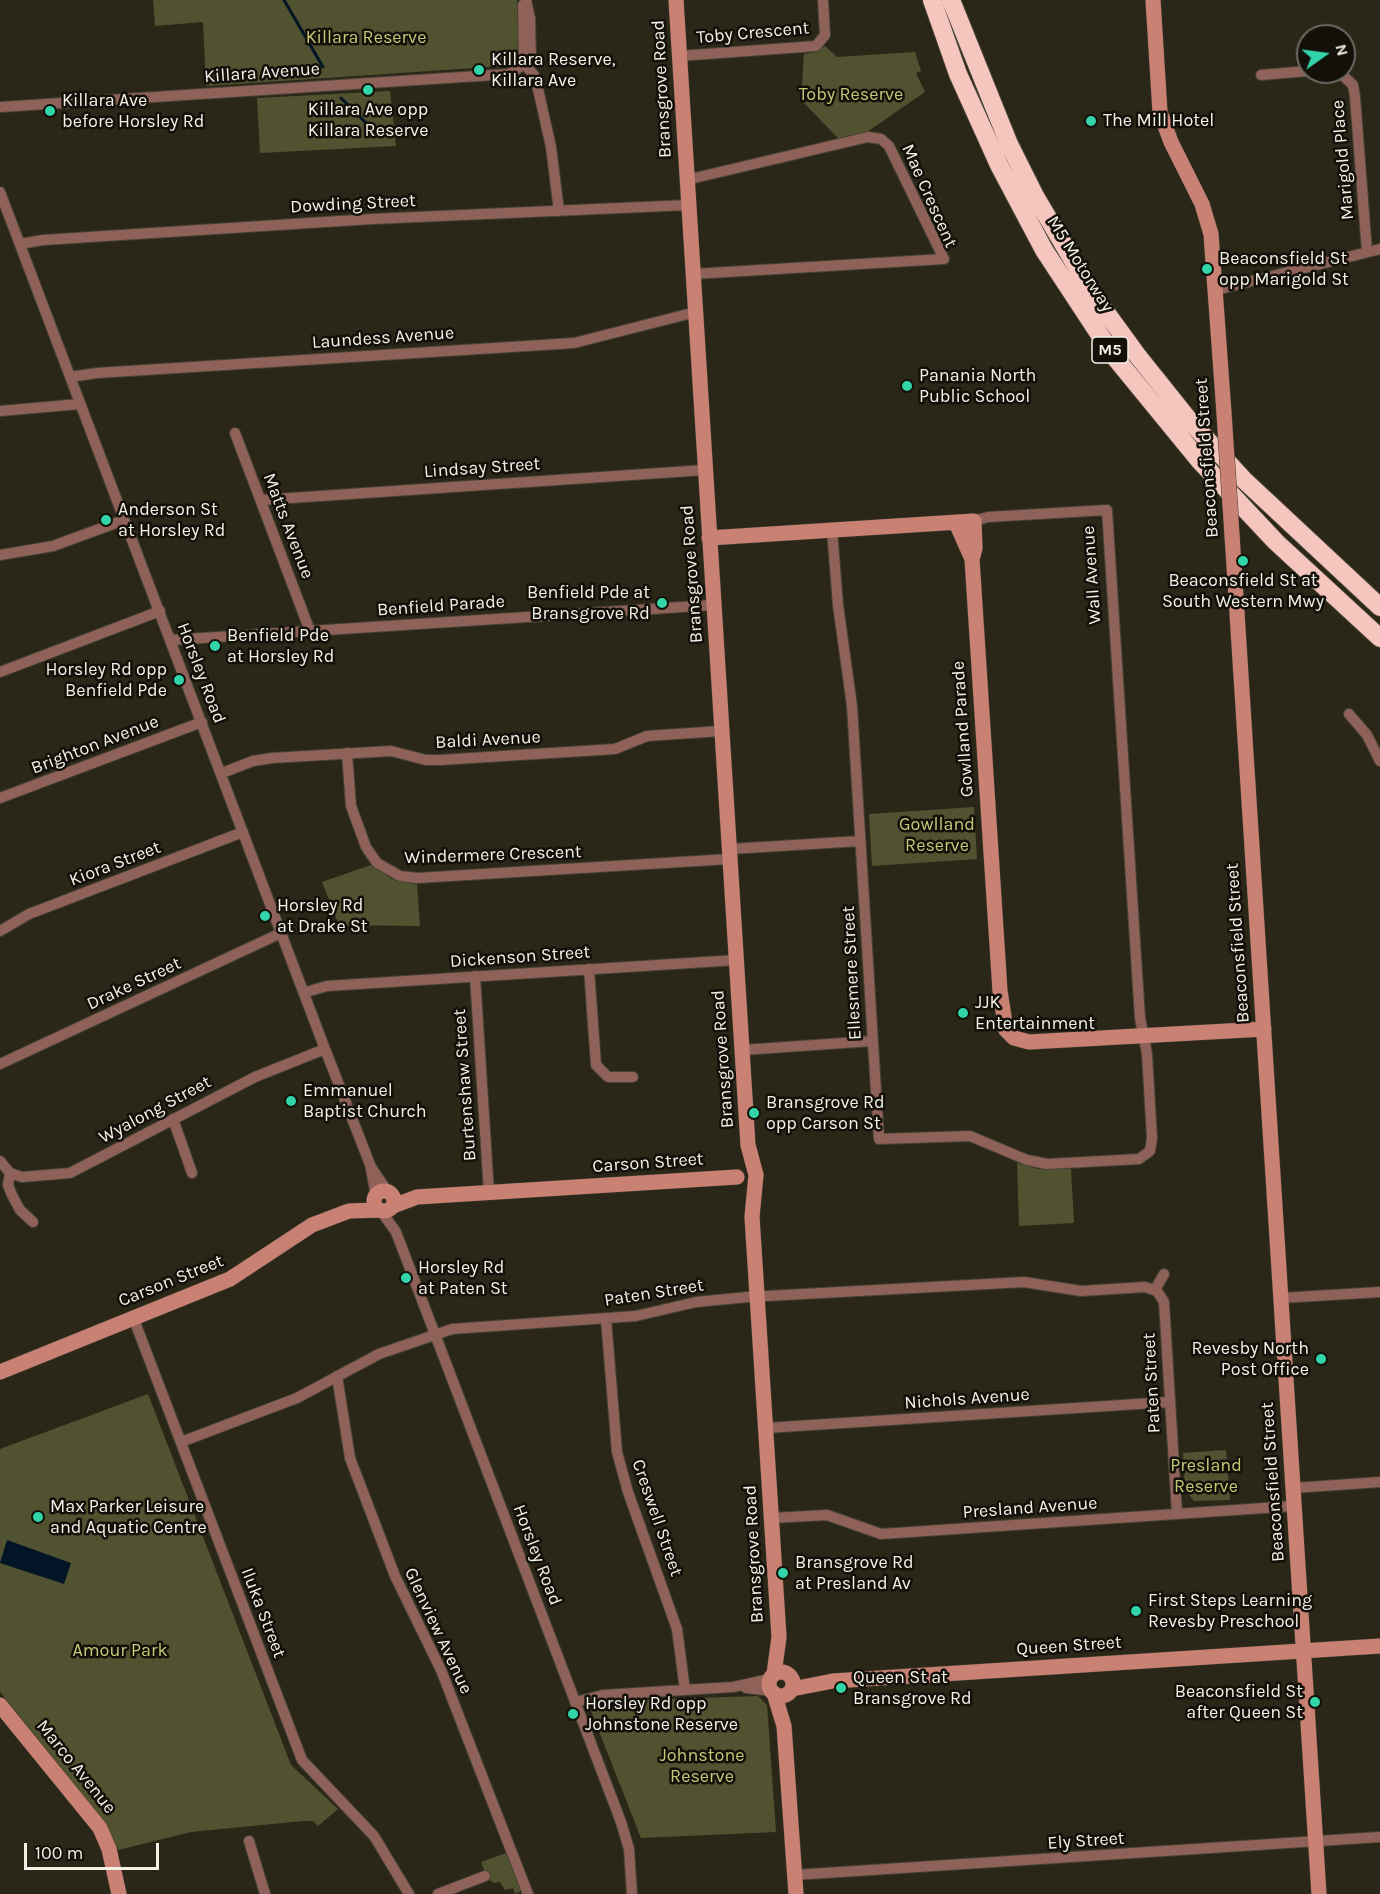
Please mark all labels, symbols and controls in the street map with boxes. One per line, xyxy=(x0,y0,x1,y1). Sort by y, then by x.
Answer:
street label: Toby Crescent xyxy=(696,17,810,49)
street label: Bransgrove Road xyxy=(648,19,676,159)
north arrow xyxy=(1296,24,1356,84)
park label: Killara Reserve xyxy=(306,27,426,49)
text: N xyxy=(1331,42,1353,58)
place label: Killara Reserve, Killara Ave xyxy=(491,49,616,92)
street label: Killara Avenue xyxy=(203,58,321,88)
marker: Killara Reserve, Killara Ave xyxy=(472,63,486,77)
marker: Killara Ave opp Killara Reserve xyxy=(361,83,375,97)
park label: Toby Reserve xyxy=(799,84,903,106)
place label: Killara Ave before Horsley Rd xyxy=(62,90,204,132)
place label: Killara Ave opp Killara Reserve xyxy=(308,99,428,142)
street label: Marigold Place xyxy=(1327,99,1359,221)
marker: Killara Ave before Horsley Rd xyxy=(43,104,57,118)
place label: The Mill Hotel xyxy=(1103,110,1214,132)
marker: The Mill Hotel xyxy=(1084,114,1098,128)
street label: Mae Crescent xyxy=(897,141,961,251)
street label: Dowding Street xyxy=(290,190,416,218)
street label: M5 Motorway xyxy=(1042,212,1118,316)
place label: Beaconsfield St opp Marigold St xyxy=(1219,248,1349,290)
marker: Beaconsfield St opp Marigold St xyxy=(1200,262,1214,276)
street label: Laundess Avenue xyxy=(311,322,455,354)
road number: M5 xyxy=(1092,337,1128,363)
place label: Panania North Public School xyxy=(919,365,1036,407)
street label: Beaconsfield Street xyxy=(1191,377,1223,539)
marker: Panania North Public School xyxy=(900,379,914,393)
street label: Lindsay Street xyxy=(423,453,541,483)
street label: Matts Avenue xyxy=(258,470,318,582)
place label: Anderson St at Horsley Rd xyxy=(118,499,225,542)
street label: Bransgrove Road xyxy=(676,504,708,644)
marker: Anderson St at Horsley Rd xyxy=(99,513,113,527)
street label: Wall Avenue xyxy=(1078,525,1106,625)
marker: Beaconsfield St at South Western Mwy xyxy=(1236,554,1250,568)
place label: Beaconsfield St at South Western Mwy xyxy=(1162,570,1324,612)
place label: Benfield Pde at Bransgrove Rd xyxy=(527,582,650,624)
street label: Benfield Parade xyxy=(376,591,506,621)
marker: Benfield Pde at Bransgrove Rd xyxy=(655,596,669,610)
street label: Horsley Road xyxy=(172,620,230,726)
place label: Benfield Pde at Horsley Rd xyxy=(227,625,334,668)
marker: Benfield Pde at Horsley Rd xyxy=(208,639,222,653)
place label: Horsley Rd opp Benfield Pde xyxy=(45,659,167,702)
street label: Gowlland Parade xyxy=(947,660,979,798)
marker: Horsley Rd opp Benfield Pde xyxy=(172,673,186,687)
street label: Brighton Avenue xyxy=(28,711,162,779)
street label: Baldi Avenue xyxy=(435,726,541,754)
park label: Gowlland Reserve xyxy=(899,814,975,856)
street label: Kiora Street xyxy=(66,837,164,891)
street label: Windermere Crescent xyxy=(404,841,582,869)
street label: Beaconsfield Street xyxy=(1222,862,1254,1024)
place label: Horsley Rd at Drake St xyxy=(277,895,368,938)
street label: Ellesmere Street xyxy=(838,905,866,1041)
marker: Horsley Rd at Drake St xyxy=(258,909,272,923)
street label: Dickenson Street xyxy=(449,941,591,973)
street label: Drake Street xyxy=(84,953,184,1015)
street label: Bransgrove Road xyxy=(707,989,739,1129)
place label: JJK Entertainment xyxy=(975,992,1095,1034)
marker: JJK Entertainment xyxy=(956,1006,970,1020)
street label: Burtenshaw Street xyxy=(449,1008,481,1162)
street label: Wyalong Street xyxy=(95,1071,215,1149)
place label: Emmanuel Baptist Church xyxy=(303,1080,427,1122)
place label: Bransgrove Rd opp Carson St xyxy=(766,1092,885,1134)
marker: Emmanuel Baptist Church xyxy=(284,1094,298,1108)
marker: Bransgrove Rd opp Carson St xyxy=(747,1106,761,1120)
street label: Carson Street xyxy=(592,1148,704,1178)
street label: Carson Street xyxy=(115,1250,227,1312)
place label: Horsley Rd at Paten St xyxy=(418,1257,508,1300)
marker: Horsley Rd at Paten St xyxy=(399,1271,413,1285)
street label: Paten Street xyxy=(603,1274,705,1312)
street label: Paten Street xyxy=(1139,1332,1165,1434)
place label: Revesby North Post Office xyxy=(1191,1338,1309,1380)
marker: Revesby North Post Office xyxy=(1314,1352,1328,1366)
street label: Nichols Avenue xyxy=(904,1384,1030,1414)
street label: Beaconsfield Street xyxy=(1257,1401,1289,1563)
park label: Presland Reserve xyxy=(1170,1455,1242,1498)
street label: Creswell Street xyxy=(627,1457,687,1579)
street label: Bransgrove Road xyxy=(740,1484,768,1624)
street label: Presland Avenue xyxy=(962,1493,1098,1523)
place label: Max Parker Leisure and Aquatic Centre xyxy=(50,1496,207,1538)
street label: Horsley Road xyxy=(508,1502,566,1608)
marker: Max Parker Leisure and Aquatic Centre xyxy=(31,1510,45,1524)
place label: Bransgrove Rd at Presland Av xyxy=(795,1552,914,1594)
street label: Glenview Avenue xyxy=(399,1564,477,1698)
street label: Iluka Street xyxy=(236,1565,290,1661)
marker: Bransgrove Rd at Presland Av xyxy=(776,1566,790,1580)
place label: First Steps Learning Revesby Preschool xyxy=(1148,1590,1312,1632)
marker: First Steps Learning Revesby Preschool xyxy=(1129,1604,1143,1618)
street label: Queen Street xyxy=(1016,1632,1122,1660)
park label: Amour Park xyxy=(72,1640,168,1662)
place label: Queen St at Bransgrove Rd xyxy=(853,1667,972,1710)
marker: Queen St at Bransgrove Rd xyxy=(834,1681,848,1695)
place label: Beaconsfield St after Queen St xyxy=(1175,1681,1303,1724)
place label: Horsley Rd opp Johnstone Reserve xyxy=(585,1693,738,1736)
marker: Beaconsfield St after Queen St xyxy=(1308,1695,1322,1709)
marker: Horsley Rd opp Johnstone Reserve xyxy=(566,1707,580,1721)
street label: Marco Avenue xyxy=(32,1716,120,1818)
park label: Johnstone Reserve xyxy=(660,1745,744,1788)
street label: Ely Street xyxy=(1047,1828,1125,1854)
scale bar xyxy=(27,1831,162,1869)
text: 100 m xyxy=(35,1842,83,1864)

